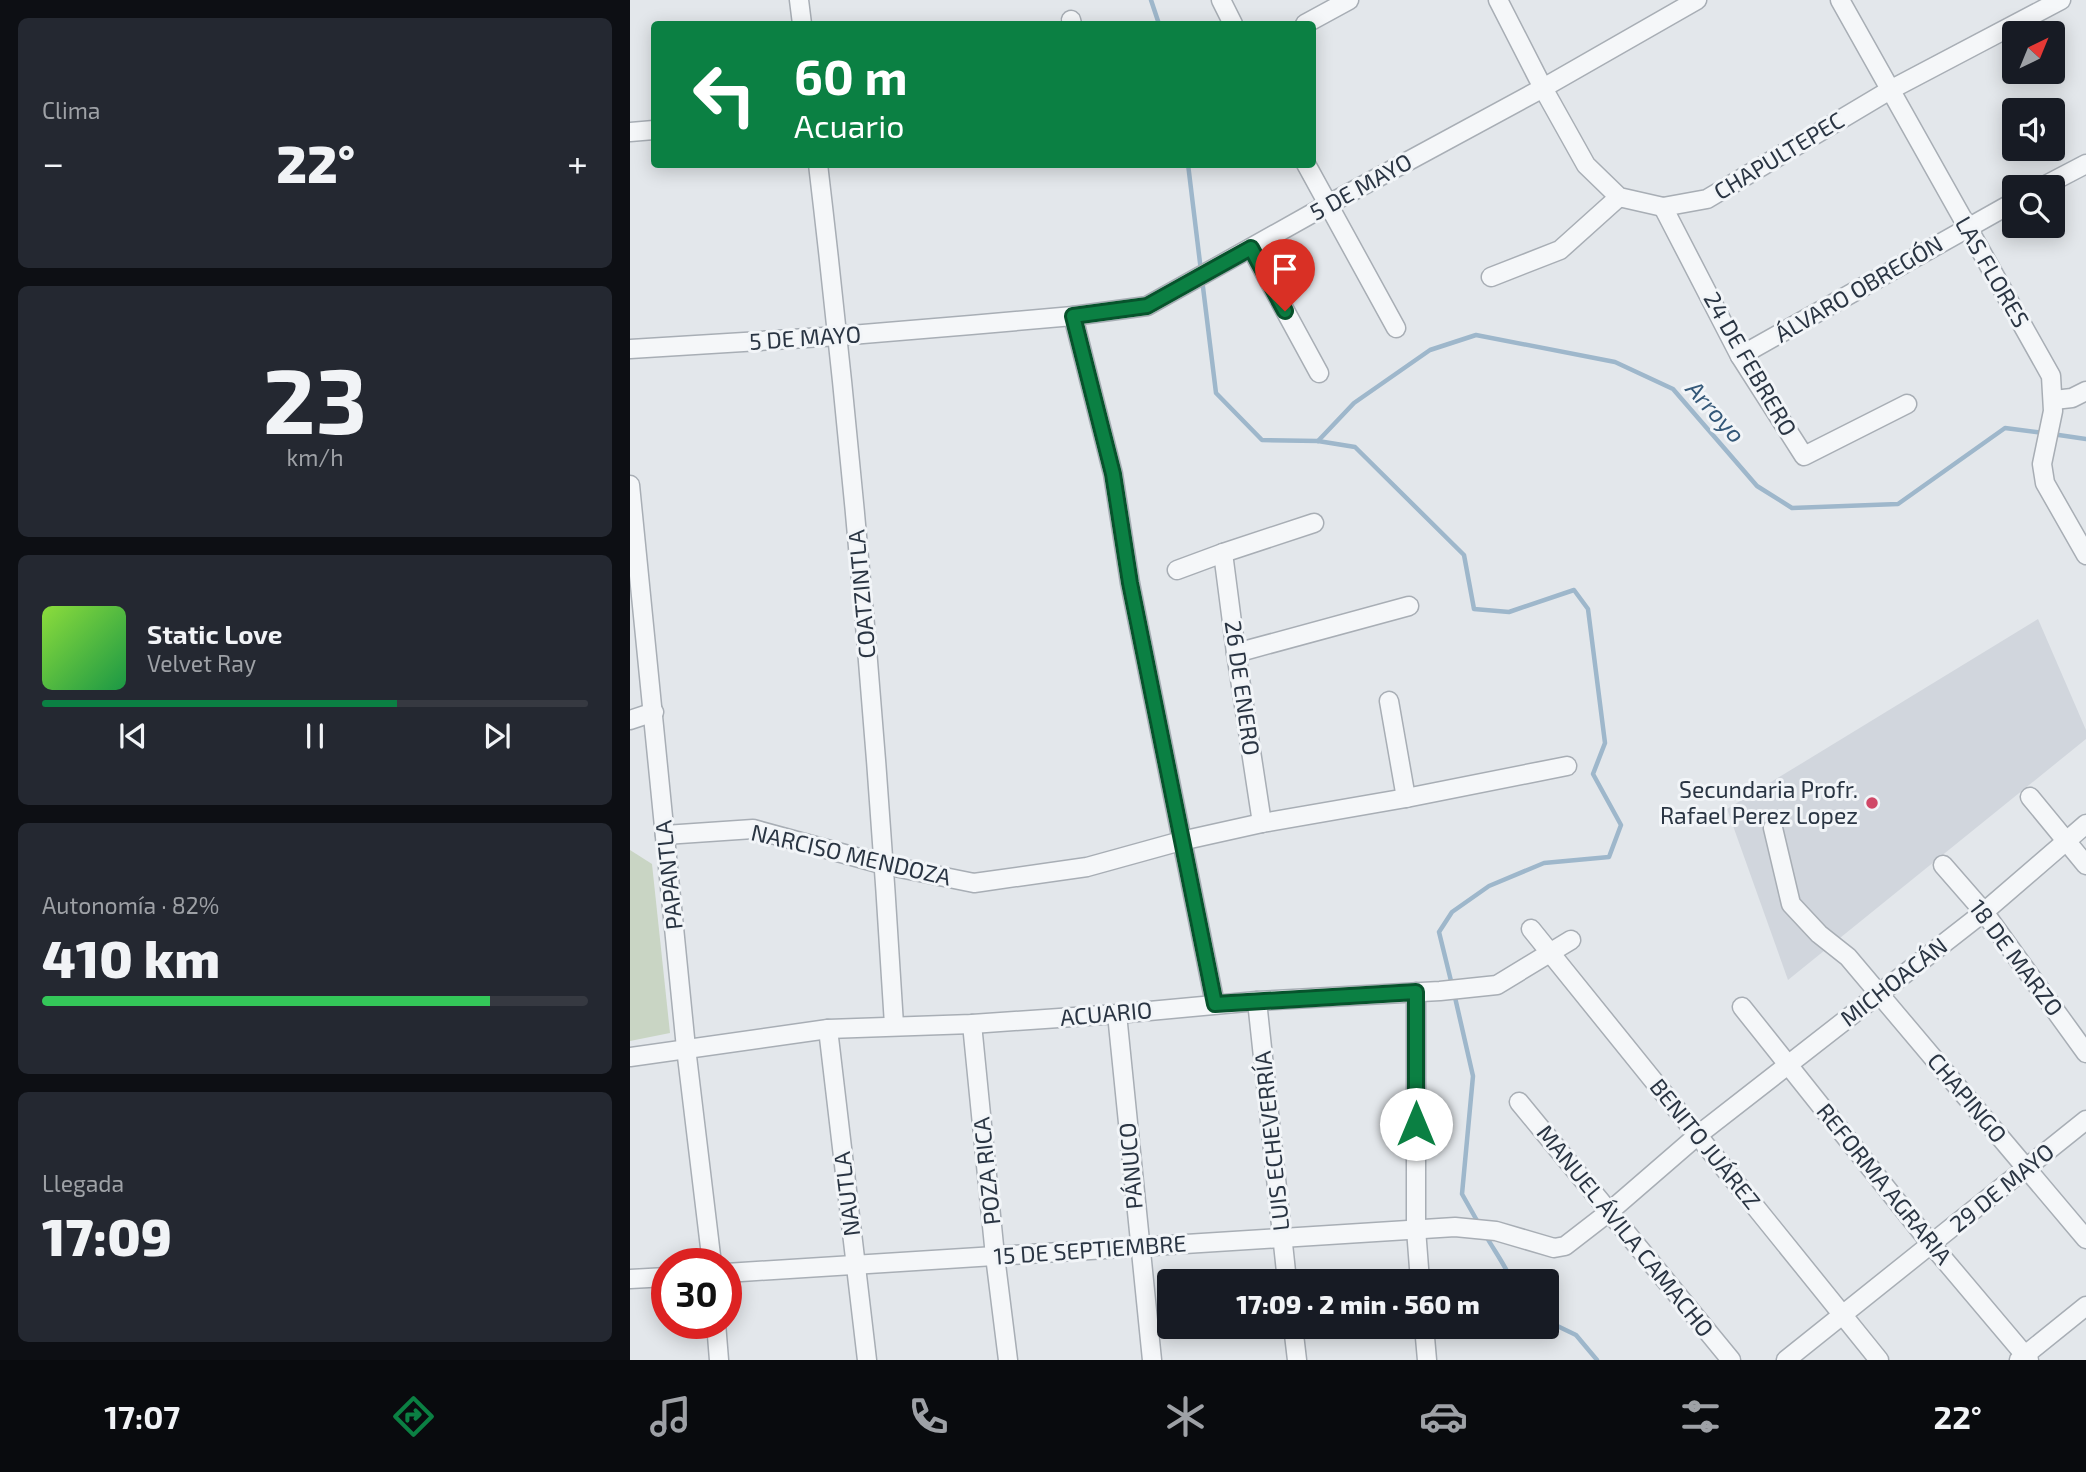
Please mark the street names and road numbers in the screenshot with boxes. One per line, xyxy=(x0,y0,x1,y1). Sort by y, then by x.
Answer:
street label: CHAPULTEPEC xyxy=(1708,105,1849,205)
street label: 5 DE MAYO xyxy=(1305,147,1416,226)
street label: LAS FLORES xyxy=(1950,211,2036,332)
street label: ÁLVARO OBREGÓN xyxy=(1770,229,1947,348)
street label: 24 DE FEBRERO xyxy=(1698,286,1803,441)
street label: 5 DE MAYO xyxy=(748,319,862,355)
street label: COATZINTLA xyxy=(841,528,881,660)
street label: 26 DE ENERO xyxy=(1220,619,1266,757)
street label: NARCISO MENDOZA xyxy=(749,817,955,891)
street label: PAPANTLA xyxy=(648,818,688,931)
street label: 18 DE MARZO xyxy=(1964,894,2070,1021)
street label: MICHOACÁN xyxy=(1834,931,1952,1032)
street label: ACUARIO xyxy=(1059,995,1153,1031)
street label: CHAPINGO xyxy=(1922,1047,2013,1148)
street label: LUIS ECHEVERRÍA xyxy=(1248,1049,1294,1232)
street label: BENITO JUÁREZ xyxy=(1645,1072,1767,1214)
street label: REFORMA AGRARIA xyxy=(1811,1097,1959,1270)
street label: POZA RICA xyxy=(966,1115,1006,1226)
street label: MANUEL ÁVILA CAMACHO xyxy=(1532,1119,1720,1342)
street label: PÁNUCO xyxy=(1112,1122,1148,1211)
street label: 29 DE MAYO xyxy=(1944,1137,2059,1238)
street label: NAUTLA xyxy=(827,1149,865,1238)
street label: 15 DE SEPTIEMBRE xyxy=(993,1228,1187,1270)

